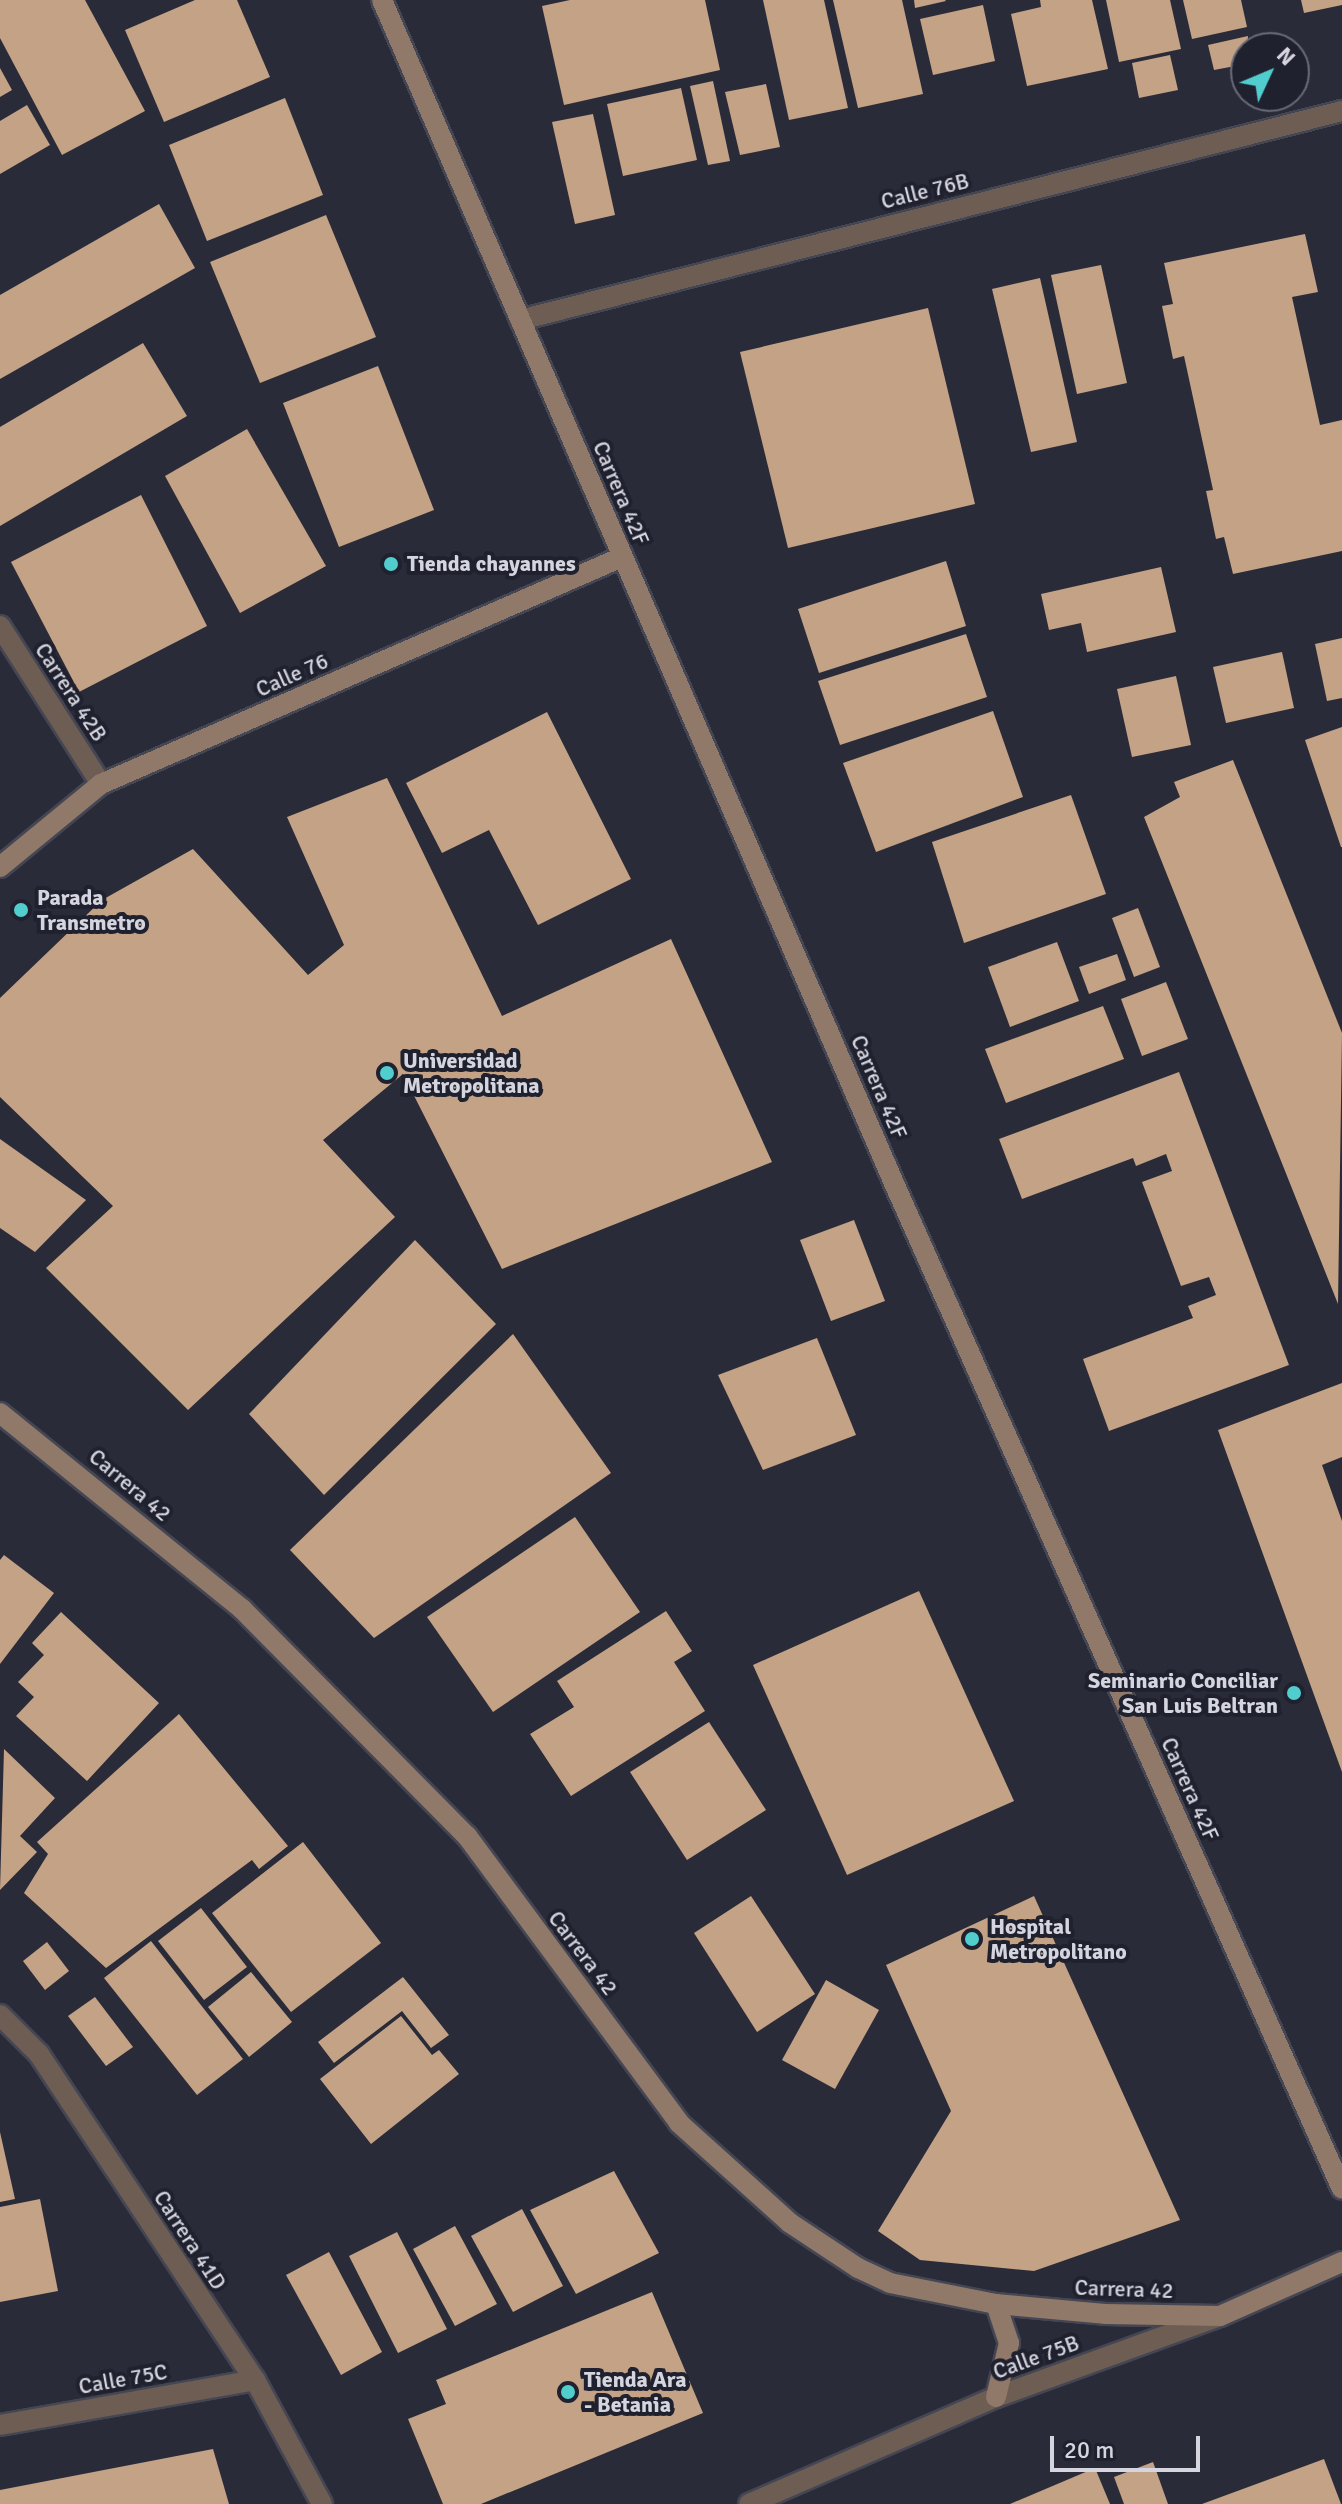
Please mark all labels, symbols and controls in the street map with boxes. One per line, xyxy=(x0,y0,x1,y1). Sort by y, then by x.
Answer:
north arrow xyxy=(1230,32,1310,112)
text: N xyxy=(1271,41,1301,71)
street label: Calle 76B xyxy=(878,167,972,215)
street label: Carrera 42F xyxy=(587,437,655,549)
place label: Tienda chayannes xyxy=(407,551,576,577)
marker: Tienda chayannes xyxy=(382,555,400,573)
street label: Carrera 42B xyxy=(29,638,113,746)
street label: Calle 76 xyxy=(252,647,332,703)
place label: Parada Transmetro xyxy=(37,884,146,936)
marker: Parada Transmetro xyxy=(12,901,30,919)
street label: Carrera 42F xyxy=(845,1031,913,1143)
place label: Universidad Metropolitana xyxy=(403,1047,540,1098)
marker: Universidad Metropolitana xyxy=(378,1064,396,1082)
street label: Carrera 42 xyxy=(84,1443,176,1527)
place label: Seminario Conciliar San Luis Beltran xyxy=(1088,1667,1278,1718)
marker: Seminario Conciliar San Luis Beltran xyxy=(1285,1684,1303,1702)
street label: Carrera 42F xyxy=(1156,1733,1224,1845)
street label: Carrera 42 xyxy=(543,1906,623,2000)
place label: Hospital Metropolitano xyxy=(990,1913,1127,1964)
marker: Hospital Metropolitano xyxy=(961,1928,983,1950)
street label: Carrera 41D xyxy=(148,2185,232,2295)
street label: Carrera 42 xyxy=(1074,2274,1174,2304)
street label: Calle 75B xyxy=(989,2329,1083,2385)
street label: Calle 75C xyxy=(77,2358,169,2400)
place label: Tienda Ara - Betania xyxy=(584,2366,687,2418)
marker: Tienda Ara - Betania xyxy=(559,2383,577,2401)
scale bar xyxy=(1054,2420,1204,2470)
text: 20 m xyxy=(1064,2435,1114,2465)

